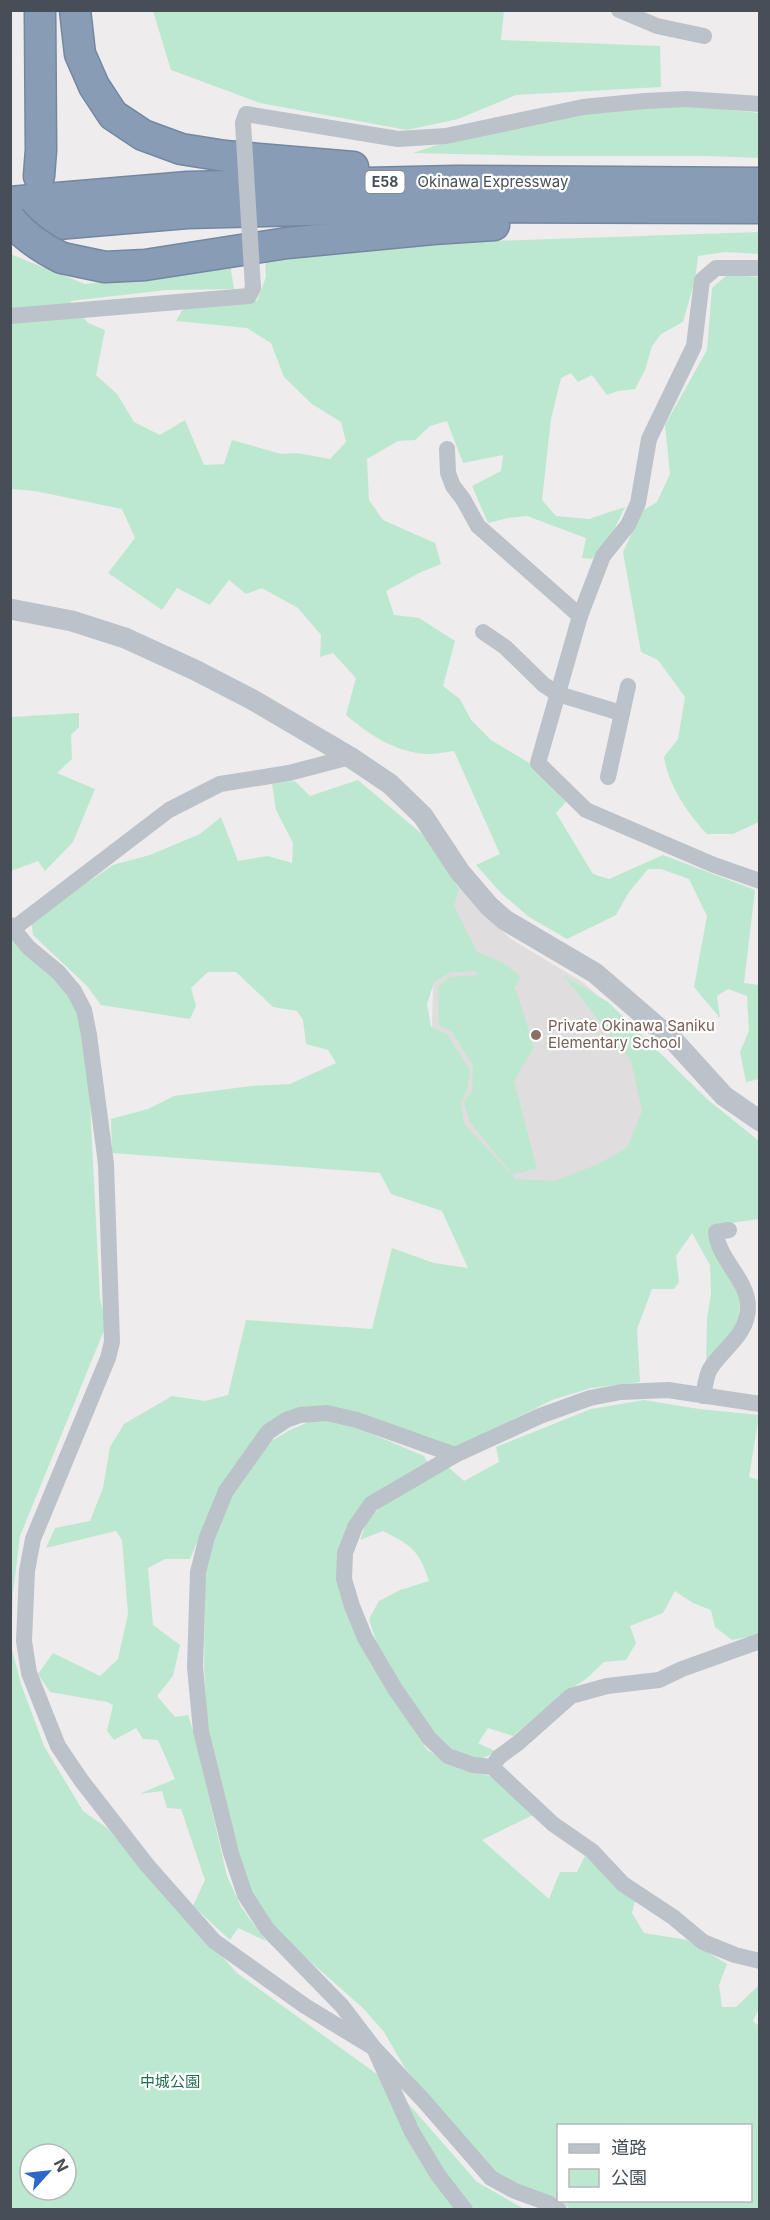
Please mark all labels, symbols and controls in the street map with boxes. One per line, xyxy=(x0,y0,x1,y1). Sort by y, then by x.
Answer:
road number: E58 xyxy=(366,171,404,193)
street label: Okinawa Expressway xyxy=(418,172,569,191)
place label: Private Okinawa Saniku Elementary School xyxy=(548,1016,715,1052)
marker: Private Okinawa Saniku Elementary School xyxy=(529,1028,543,1042)
park label: 中城公園 xyxy=(140,2072,200,2091)
legend xyxy=(557,2124,752,2202)
text: 道路 xyxy=(611,2137,647,2158)
north arrow xyxy=(18,2142,78,2202)
text: N xyxy=(50,2155,73,2175)
text: 公園 xyxy=(611,2167,647,2188)

